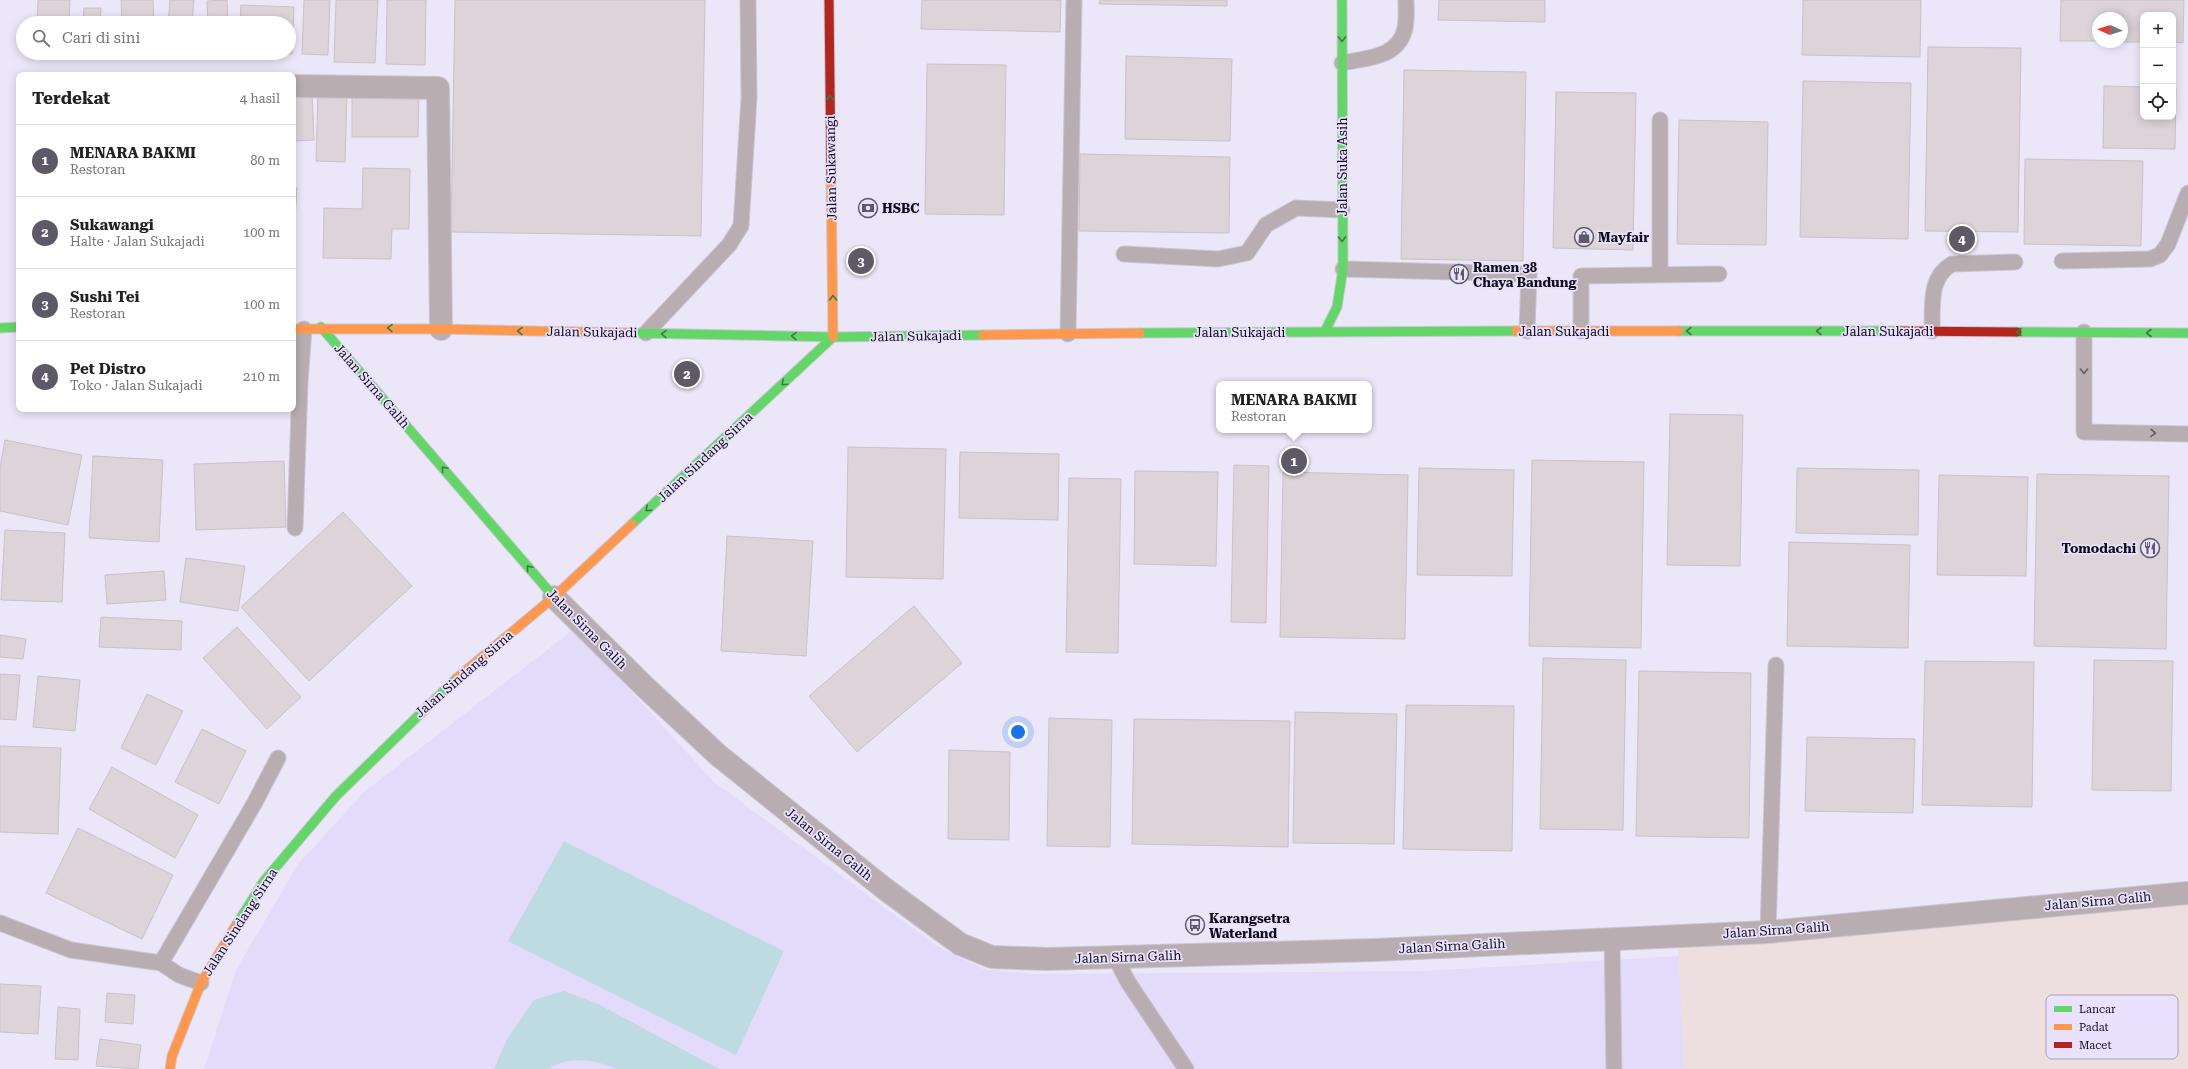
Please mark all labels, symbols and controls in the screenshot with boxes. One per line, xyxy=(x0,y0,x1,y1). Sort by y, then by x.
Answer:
north arrow xyxy=(2092,12,2128,48)
map controls xyxy=(2140,12,2176,120)
button: + xyxy=(2140,12,2176,48)
search box xyxy=(16,16,296,60)
icon: search xyxy=(30,27,52,49)
text: Cari di sini xyxy=(62,29,140,47)
one-way arrow xyxy=(1338,36,1346,42)
button: − xyxy=(2140,48,2176,84)
button: locate xyxy=(2140,84,2176,120)
text: Terdekat xyxy=(32,88,110,108)
text: 4 hasil xyxy=(240,91,280,106)
one-way arrow xyxy=(826,95,835,101)
street label: Jalan Sukawangi xyxy=(823,115,839,221)
street label: Jalan Suka Asih xyxy=(1335,117,1350,217)
text: MENARA BAKMI xyxy=(70,144,196,162)
text: 1 xyxy=(41,153,49,168)
text: 80 m xyxy=(250,153,280,168)
text: Restoran xyxy=(70,162,126,177)
bank icon: HSBC xyxy=(857,197,879,219)
place label: HSBC xyxy=(882,201,919,216)
text: Sukawangi xyxy=(70,216,154,234)
pin: 4 xyxy=(1949,224,1975,254)
text: 2 xyxy=(41,225,49,240)
text: 100 m xyxy=(243,225,280,240)
shop icon: Mayfair xyxy=(1573,226,1595,248)
place label: Mayfair xyxy=(1598,230,1649,245)
text: Halte · Jalan Sukajadi xyxy=(70,234,205,249)
one-way arrow xyxy=(1338,236,1347,242)
pin: 3 xyxy=(848,246,874,276)
place label: Ramen 38 Chaya Bandung xyxy=(1473,260,1576,290)
restaurant icon: Ramen 38 Chaya Bandung xyxy=(1448,263,1470,285)
text: Sushi Tei xyxy=(70,288,140,306)
one-way arrow xyxy=(829,295,837,301)
text: 3 xyxy=(41,297,49,312)
text: 100 m xyxy=(243,297,280,312)
text: Restoran xyxy=(70,306,126,321)
one-way arrow xyxy=(387,324,393,333)
street label: Jalan Sukajadi xyxy=(546,324,638,340)
street label: Jalan Sukajadi xyxy=(1518,324,1610,339)
street label: Jalan Sukajadi xyxy=(1842,324,1934,339)
street label: Jalan Sukajadi xyxy=(1194,325,1286,340)
one-way arrow xyxy=(517,327,523,335)
one-way arrow xyxy=(1686,327,1692,335)
one-way arrow xyxy=(1816,327,1822,335)
street label: Jalan Sukajadi xyxy=(870,328,962,344)
one-way arrow xyxy=(2016,328,2022,336)
one-way arrow xyxy=(2146,329,2152,337)
one-way arrow xyxy=(661,330,667,338)
one-way arrow xyxy=(791,332,797,340)
street label: Jalan Sirna Galih xyxy=(331,341,413,432)
pin: 2 xyxy=(674,359,700,389)
text: Pet Distro xyxy=(70,360,146,378)
one-way arrow xyxy=(2080,368,2088,374)
text: 4 xyxy=(41,369,49,384)
text: 210 m xyxy=(243,369,280,384)
text: Toko · Jalan Sukajadi xyxy=(70,378,203,393)
one-way arrow xyxy=(781,378,789,385)
popup xyxy=(1216,381,1372,433)
text: MENARA BAKMI xyxy=(1231,391,1357,409)
street label: Jalan Sindang Sirna xyxy=(654,409,756,505)
text: Restoran xyxy=(1231,409,1286,424)
one-way arrow xyxy=(2150,429,2156,437)
pin: 1 xyxy=(1281,446,1307,476)
one-way arrow xyxy=(441,466,448,474)
one-way arrow xyxy=(645,505,653,512)
restaurant icon: Tomodachi xyxy=(2139,537,2161,559)
place label: Tomodachi xyxy=(2061,541,2137,556)
one-way arrow xyxy=(526,565,533,572)
street label: Jalan Sirna Galih xyxy=(544,586,631,673)
street label: Jalan Sindang Sirna xyxy=(412,627,516,721)
your location xyxy=(1008,722,1028,742)
street label: Jalan Sirna Galih xyxy=(783,804,876,884)
street label: Jalan Sindang Sirna xyxy=(200,866,280,978)
street label: Jalan Sirna Galih xyxy=(2044,889,2153,913)
place label: Karangsetra Waterland xyxy=(1209,911,1290,941)
bus stop icon: Karangsetra Waterland xyxy=(1184,914,1206,936)
street label: Jalan Sirna Galih xyxy=(1722,919,1831,941)
street label: Jalan Sirna Galih xyxy=(1398,936,1506,956)
street label: Jalan Sirna Galih xyxy=(1074,948,1182,966)
legend xyxy=(2046,995,2178,1059)
text: Lancar xyxy=(2079,1003,2116,1016)
text: Padat xyxy=(2079,1021,2109,1034)
text: Macet xyxy=(2079,1039,2112,1052)

